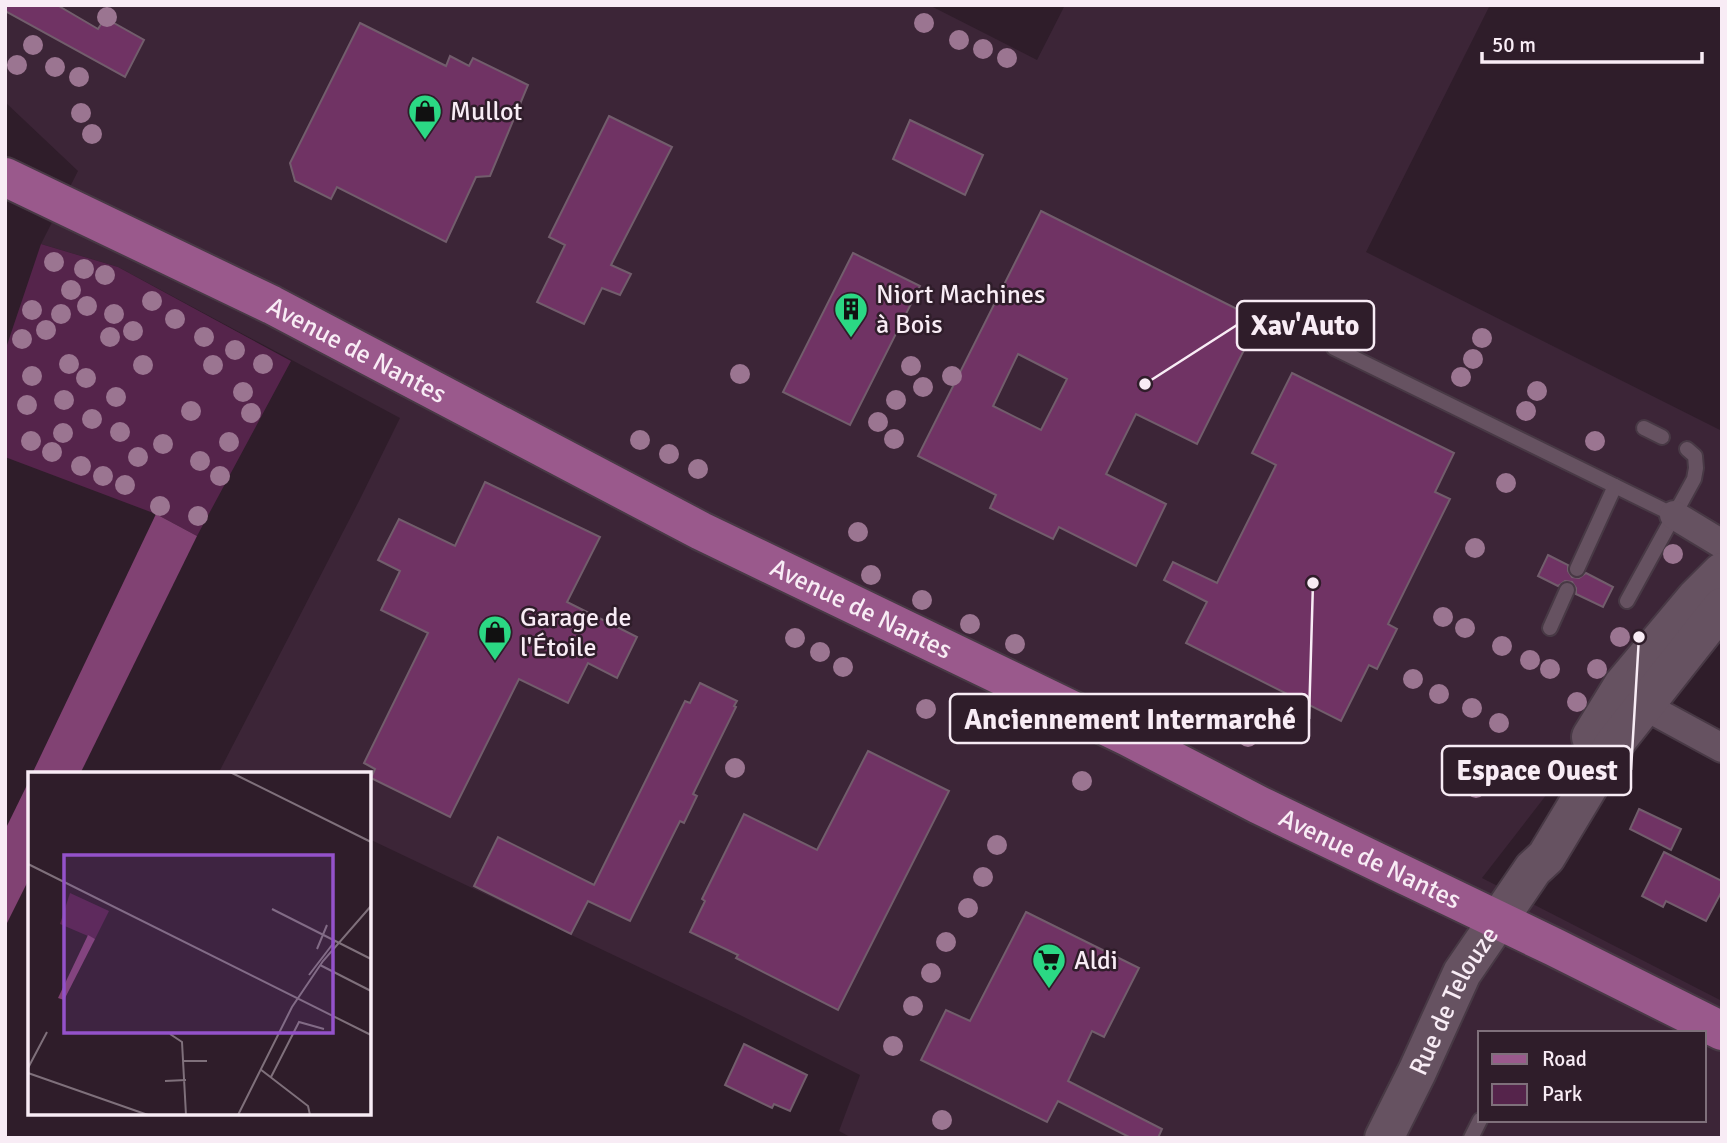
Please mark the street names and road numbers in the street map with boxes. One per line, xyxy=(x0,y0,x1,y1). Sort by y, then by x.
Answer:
street label: Avenue de Nantes xyxy=(261,290,451,411)
street label: Avenue de Nantes xyxy=(765,552,957,667)
street label: Avenue de Nantes xyxy=(1274,802,1466,917)
street label: Rue de Telouze xyxy=(1403,921,1506,1080)

